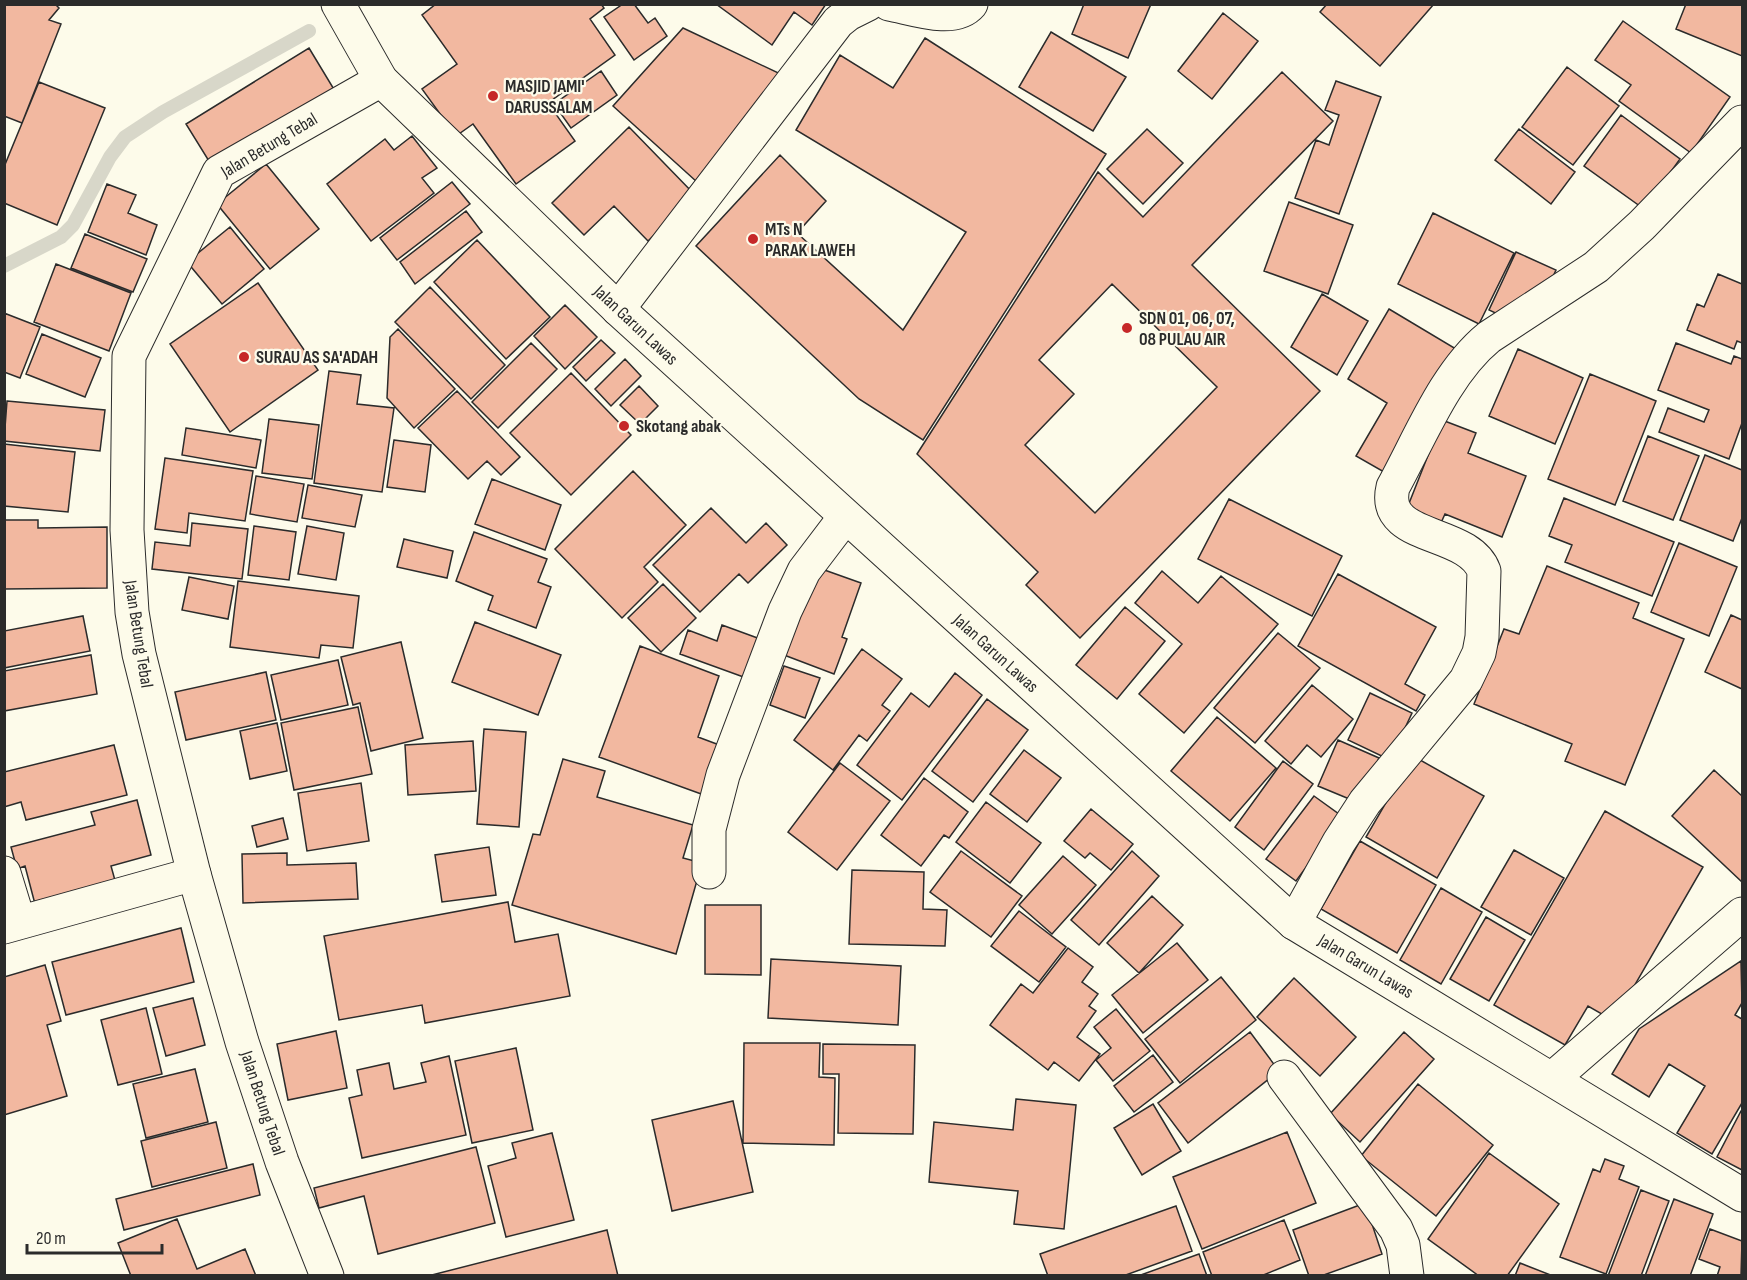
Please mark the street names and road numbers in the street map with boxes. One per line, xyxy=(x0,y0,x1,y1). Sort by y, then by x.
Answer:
street label: Jalan Betung Tebal xyxy=(216,108,321,183)
street label: Jalan Garun Lawas xyxy=(589,280,682,370)
street label: Jalan Betung Tebal xyxy=(119,578,157,689)
street label: Jalan Garun Lawas xyxy=(948,609,1043,697)
street label: Jalan Garun Lawas xyxy=(1313,929,1417,1003)
street label: Jalan Betung Tebal xyxy=(235,1047,289,1158)

